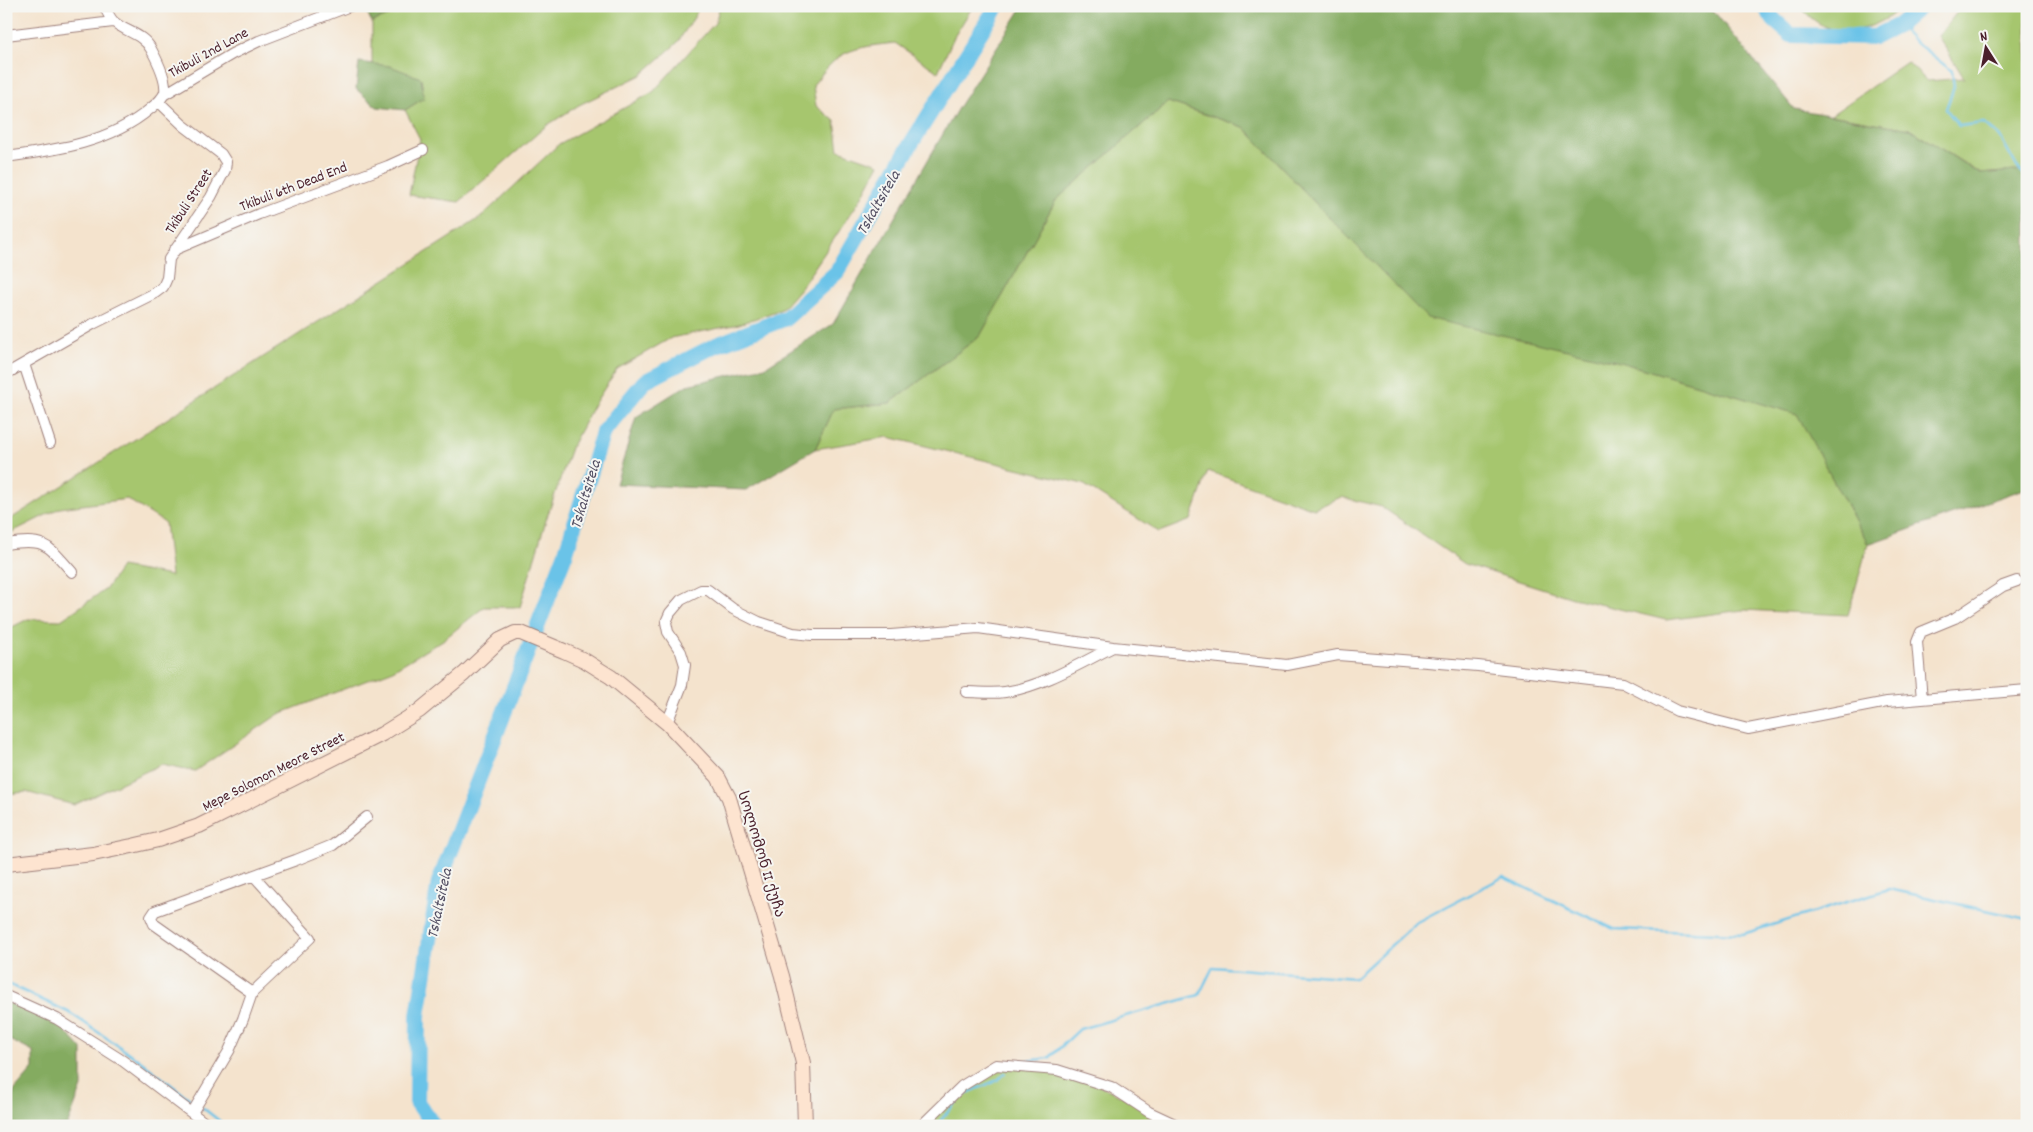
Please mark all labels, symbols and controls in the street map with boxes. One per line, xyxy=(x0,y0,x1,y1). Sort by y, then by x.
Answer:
north arrow xyxy=(1960,22,2010,72)
street label: Tkibuli 2nd Lane xyxy=(165,23,253,85)
text: N xyxy=(1979,27,1989,48)
street label: Tkibuli 6th Dead End xyxy=(237,157,351,218)
street label: Tkibuli Street xyxy=(160,165,219,239)
water label: Tskaltsitela xyxy=(851,166,908,240)
water label: Tskaltsitela xyxy=(565,456,608,532)
street label: Mepe Solomon Meore Street xyxy=(199,727,349,818)
street label: სოლომონ II ქუჩა xyxy=(730,789,790,920)
water label: Tskaltsitela xyxy=(422,865,459,941)

